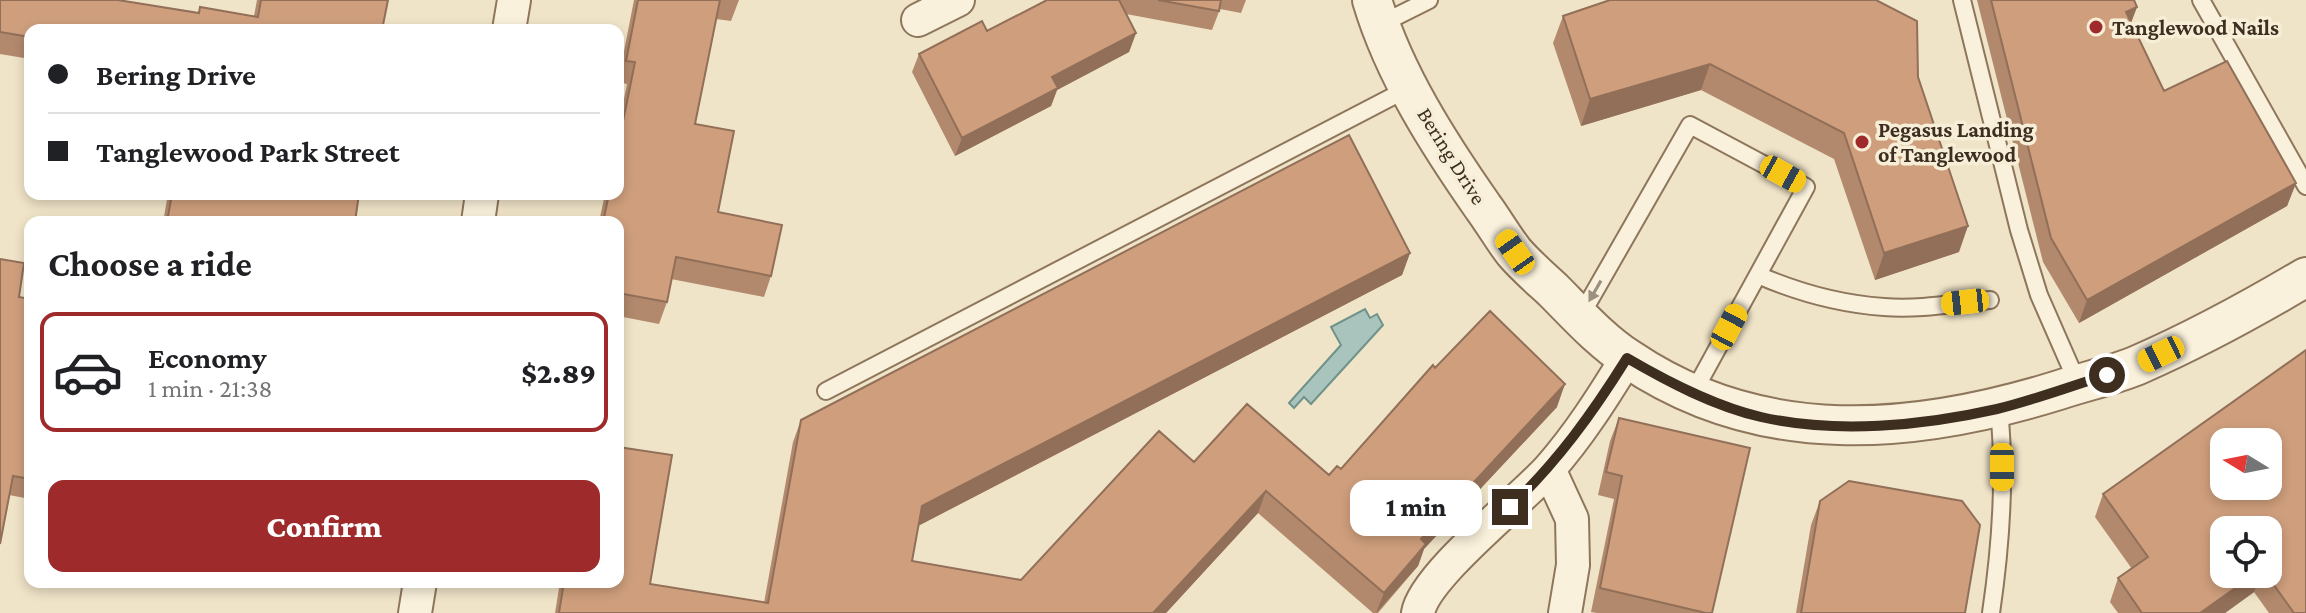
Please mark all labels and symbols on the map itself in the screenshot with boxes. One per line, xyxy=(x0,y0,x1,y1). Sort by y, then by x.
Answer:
place label: Tanglewood Nails xyxy=(2112,15,2279,40)
marker: Tanglewood Nails xyxy=(2087,18,2105,36)
street label: Bering Drive xyxy=(1412,103,1492,209)
place label: Pegasus Landing of Tanglewood xyxy=(1878,117,2034,167)
marker: Pegasus Landing of Tanglewood xyxy=(1853,133,1871,151)
car xyxy=(1756,152,1810,196)
car xyxy=(1491,225,1539,279)
one-way arrow xyxy=(1588,280,1602,302)
car xyxy=(1940,288,1990,316)
car xyxy=(1707,300,1751,354)
car xyxy=(2134,333,2188,375)
route start xyxy=(2089,357,2125,393)
north arrow xyxy=(2210,428,2282,500)
car xyxy=(1990,443,2014,491)
callout: 1 min xyxy=(1350,479,1482,535)
route end xyxy=(1492,489,1528,525)

